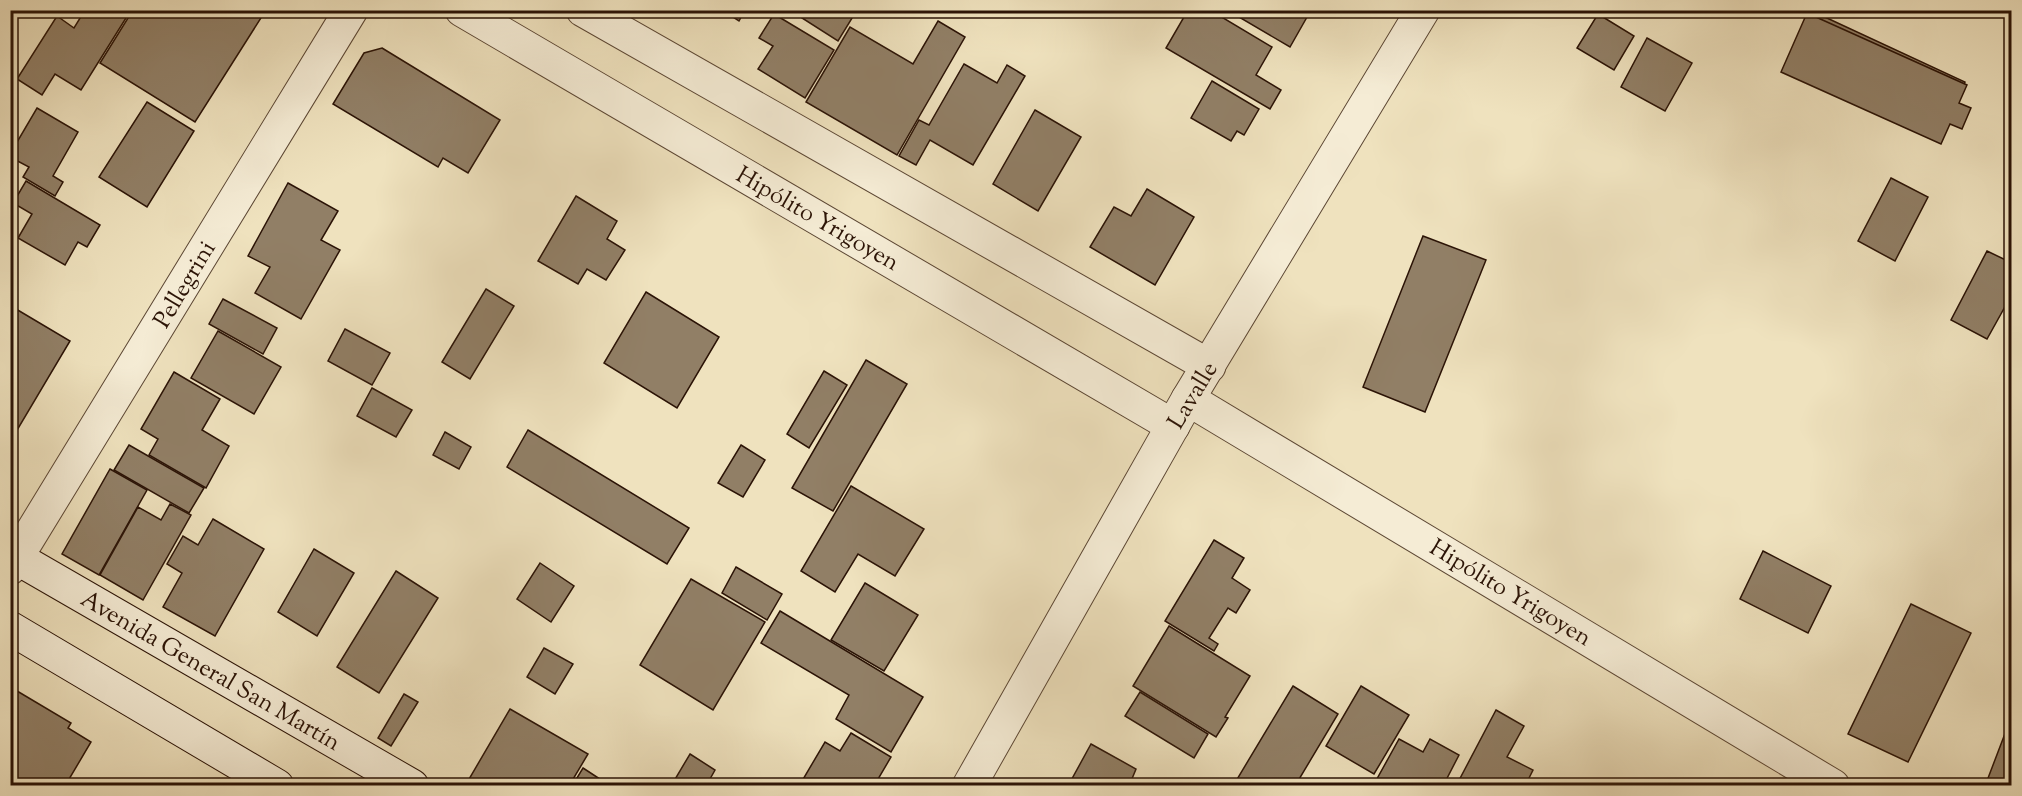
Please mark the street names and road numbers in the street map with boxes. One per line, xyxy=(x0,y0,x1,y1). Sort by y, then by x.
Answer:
street label: Hipólito Yrigoyen xyxy=(729,159,905,280)
street label: Pellegrini xyxy=(146,235,225,335)
street label: Lavalle xyxy=(1160,356,1227,436)
street label: Hipólito Yrigoyen xyxy=(1422,532,1598,656)
street label: Avenida General San Martín xyxy=(74,583,346,760)

